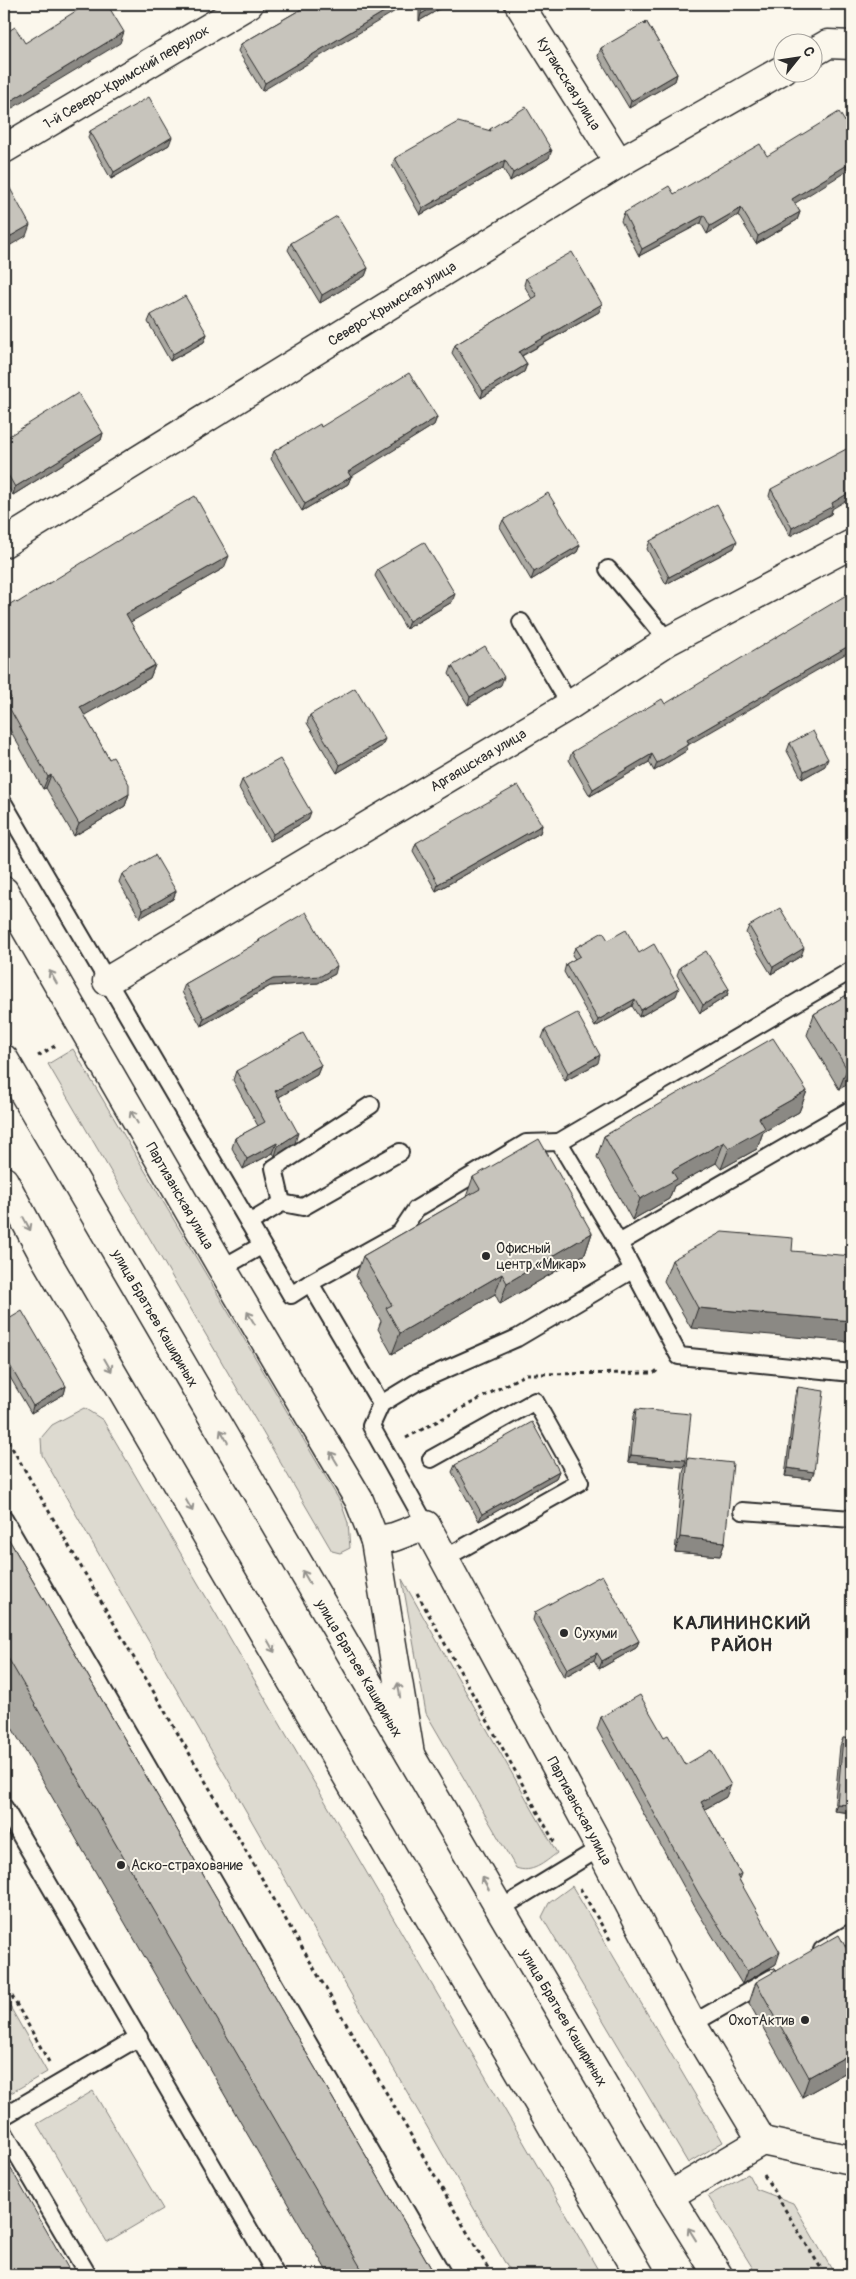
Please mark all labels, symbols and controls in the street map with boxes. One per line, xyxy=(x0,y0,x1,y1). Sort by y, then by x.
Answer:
street label: 1-й Северо-Крымский переулок xyxy=(40,21,212,132)
north arrow xyxy=(774,32,824,82)
street label: Кутаисская улица xyxy=(534,34,605,133)
text: С xyxy=(799,44,819,60)
street label: Северо-Крымская улица xyxy=(325,257,459,349)
street label: Аргаяшская улица xyxy=(427,725,529,795)
one-way arrow xyxy=(48,970,58,984)
one-way arrow xyxy=(129,1111,139,1125)
street label: Партизанская улица xyxy=(143,1139,218,1252)
one-way arrow xyxy=(22,1216,32,1231)
place label: Офисный центр «Микар» xyxy=(496,1240,586,1273)
street label: улица Братьев Кашириных xyxy=(108,1245,202,1390)
marker: Офисный центр «Микар» xyxy=(480,1250,492,1262)
one-way arrow xyxy=(246,1312,256,1326)
one-way arrow xyxy=(103,1357,113,1371)
one-way arrow xyxy=(218,1430,228,1444)
one-way arrow xyxy=(329,1452,339,1466)
one-way arrow xyxy=(185,1498,195,1512)
one-way arrow xyxy=(300,1570,310,1584)
street label: улица Братьев Кашириных xyxy=(312,1595,406,1740)
district label: КАЛИНИНСКИЙ РАЙОН xyxy=(673,1611,811,1657)
place label: Сухуми xyxy=(574,1625,617,1642)
marker: Сухуми xyxy=(558,1627,570,1639)
one-way arrow xyxy=(266,1638,276,1653)
one-way arrow xyxy=(394,1682,404,1698)
street label: Партизанская улица xyxy=(544,1754,616,1868)
place label: Аско-страхование xyxy=(131,1857,243,1874)
marker: Аско-страхование xyxy=(115,1859,127,1871)
one-way arrow xyxy=(479,1877,489,1891)
street label: улица Братьев Кашириных xyxy=(516,1945,611,2089)
place label: ОхотАктив xyxy=(728,2012,795,2029)
marker: ОхотАктив xyxy=(799,2014,811,2026)
one-way arrow xyxy=(687,2227,697,2241)

